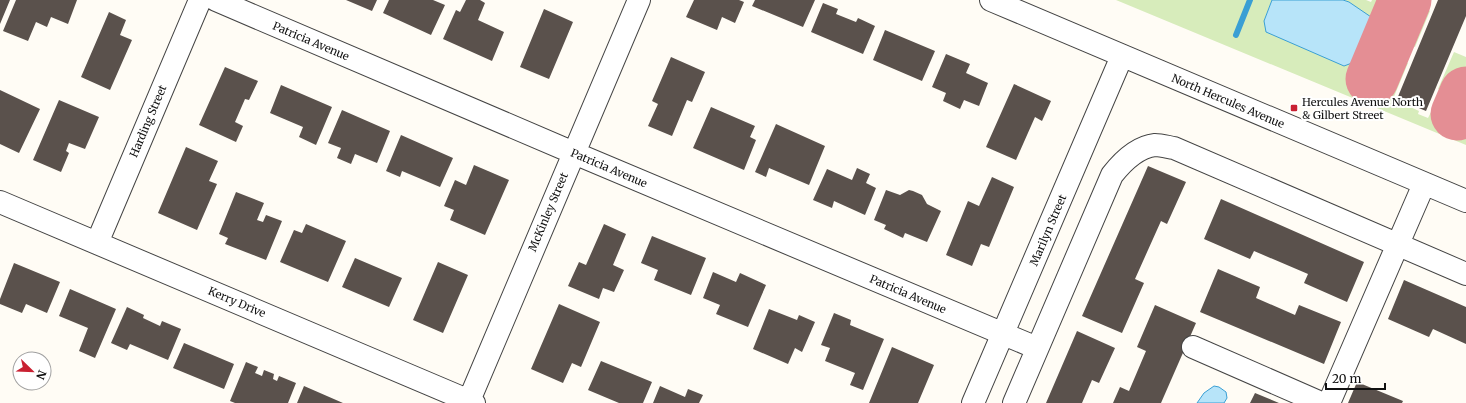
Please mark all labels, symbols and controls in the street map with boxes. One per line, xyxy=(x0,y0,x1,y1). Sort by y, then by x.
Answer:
street label: Patricia Avenue xyxy=(271,19,352,64)
street label: North Hercules Avenue xyxy=(1170,71,1287,131)
street label: Harding Street xyxy=(126,82,170,159)
place label: Hercules Avenue North & Gilbert Street xyxy=(1302,95,1424,122)
marker: Hercules Avenue North & Gilbert Street xyxy=(1289,103,1299,113)
street label: Patricia Avenue xyxy=(569,146,650,191)
street label: McKinley Street xyxy=(525,170,571,254)
street label: Marilyn Street xyxy=(1027,191,1070,268)
street label: Patricia Avenue xyxy=(868,272,949,317)
street label: Kerry Drive xyxy=(206,284,268,320)
north arrow xyxy=(12,351,52,391)
scale bar xyxy=(1326,365,1385,391)
text: N xyxy=(33,368,49,382)
text: 20 m xyxy=(1332,371,1361,386)

